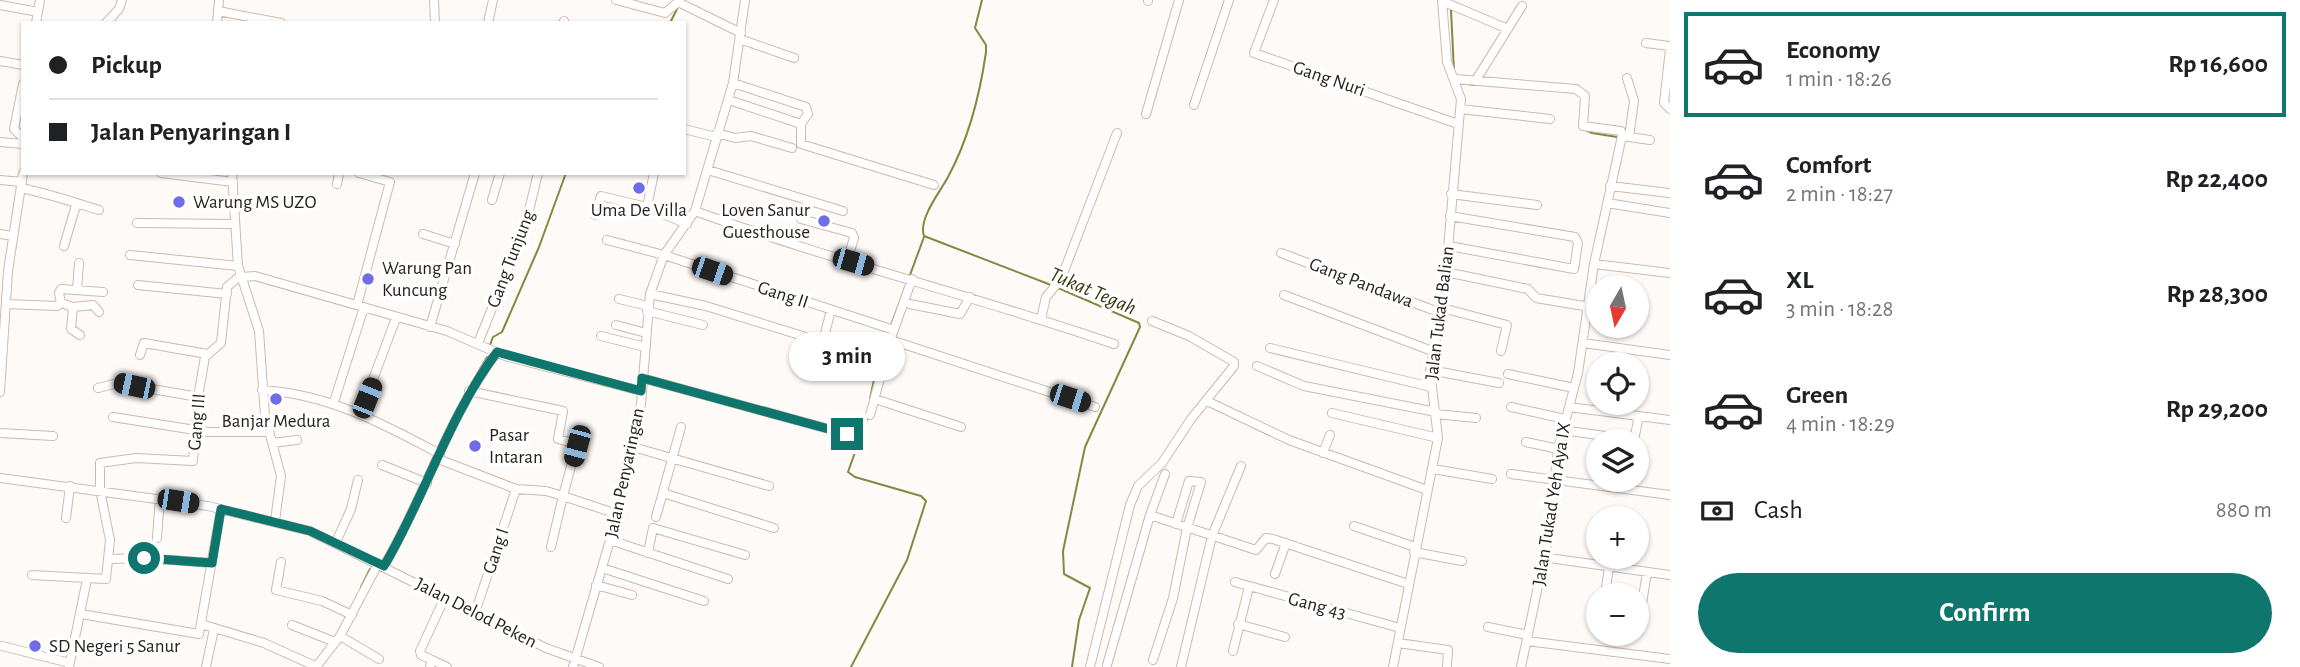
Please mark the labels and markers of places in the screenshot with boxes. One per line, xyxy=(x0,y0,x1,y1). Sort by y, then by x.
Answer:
marker: Uma De Villa xyxy=(631,180,647,196)
place label: Warung MS UZO xyxy=(193,193,316,212)
marker: Warung MS UZO xyxy=(171,194,187,210)
place label: Uma De Villa xyxy=(591,201,687,220)
place label: Loven Sanur Guesthouse xyxy=(721,201,810,242)
marker: Loven Sanur Guesthouse xyxy=(816,213,832,229)
place label: Warung Pan Kuncung xyxy=(382,259,472,300)
marker: Warung Pan Kuncung xyxy=(360,271,376,287)
marker: Banjar Medura xyxy=(268,391,284,407)
place label: Banjar Medura xyxy=(222,412,331,431)
place label: Pasar Intaran xyxy=(489,426,543,467)
marker: Pasar Intaran xyxy=(467,438,483,454)
place label: SD Negeri 5 Sanur xyxy=(49,637,180,656)
marker: SD Negeri 5 Sanur xyxy=(27,638,43,654)

